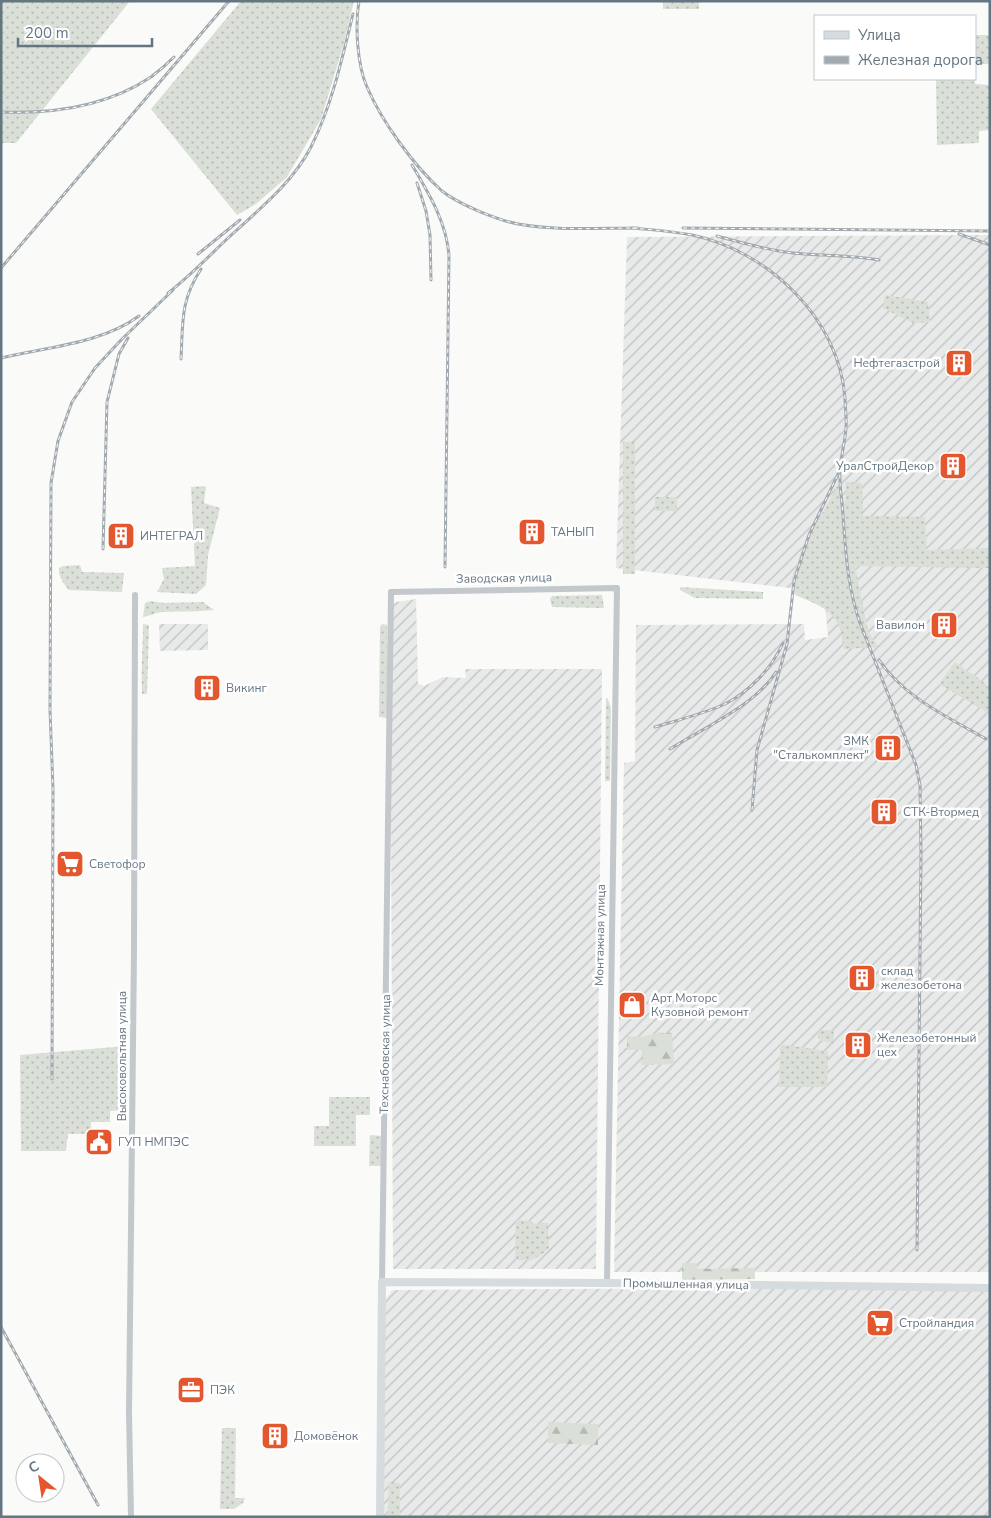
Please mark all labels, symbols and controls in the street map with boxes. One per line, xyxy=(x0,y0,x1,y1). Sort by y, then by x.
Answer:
scale bar xyxy=(18,15,151,47)
legend xyxy=(814,15,976,80)
text: 200 m xyxy=(25,23,69,43)
text: Улица xyxy=(857,25,901,45)
text: Железная дорога xyxy=(858,50,983,70)
building icon: Нефтегазстрой xyxy=(944,348,974,378)
place label: Нефтегазстрой xyxy=(853,355,940,371)
building icon: УралСтройДекор xyxy=(938,451,968,481)
place label: УралСтройДекор xyxy=(835,458,934,474)
building icon: ТАНЫП xyxy=(517,517,547,547)
building icon: ИНТЕГРАЛ xyxy=(106,521,136,551)
place label: ТАНЫП xyxy=(551,524,594,540)
place label: ИНТЕГРАЛ xyxy=(140,528,203,544)
street label: Заводская улица xyxy=(456,569,552,587)
building icon: Вавилон xyxy=(929,610,959,640)
place label: Вавилон xyxy=(876,617,925,633)
building icon: Викинг xyxy=(192,673,222,703)
place label: Викинг xyxy=(226,680,267,696)
place label: ЗМК "Сталькомплект" xyxy=(773,733,869,763)
building icon: ЗМК "Сталькомплект" xyxy=(873,733,903,763)
building icon: СТК-Втормед xyxy=(869,797,899,827)
place label: СТК-Втормед xyxy=(903,804,979,820)
supermarket icon: Светофор xyxy=(55,849,85,879)
place label: Светофор xyxy=(89,856,146,872)
street label: Монтажная улица xyxy=(591,884,609,986)
building icon: склад железобетона xyxy=(847,963,877,993)
place label: склад железобетона xyxy=(881,963,962,993)
shop icon: Арт Моторс Кузовной ремонт xyxy=(617,990,647,1020)
place label: Арт Моторс Кузовной ремонт xyxy=(651,990,749,1020)
street label: Высоковольтная улица xyxy=(114,991,130,1121)
street label: Техснабовская улица xyxy=(376,994,394,1114)
building icon: Железобетонный цех xyxy=(843,1030,873,1060)
place label: Железобетонный цех xyxy=(877,1030,976,1060)
public building icon: ГУП НМПЭС xyxy=(84,1127,114,1157)
place label: ГУП НМПЭС xyxy=(118,1134,189,1150)
street label: Промышленная улица xyxy=(623,1275,749,1293)
supermarket icon: Стройландия xyxy=(865,1308,895,1338)
place label: Стройландия xyxy=(899,1315,974,1331)
office icon: ПЭК xyxy=(176,1375,206,1405)
place label: ПЭК xyxy=(210,1382,235,1398)
building icon: Домовёнок xyxy=(260,1421,290,1451)
place label: Домовёнок xyxy=(294,1428,359,1444)
north arrow xyxy=(15,1453,65,1503)
text: С xyxy=(25,1456,43,1478)

